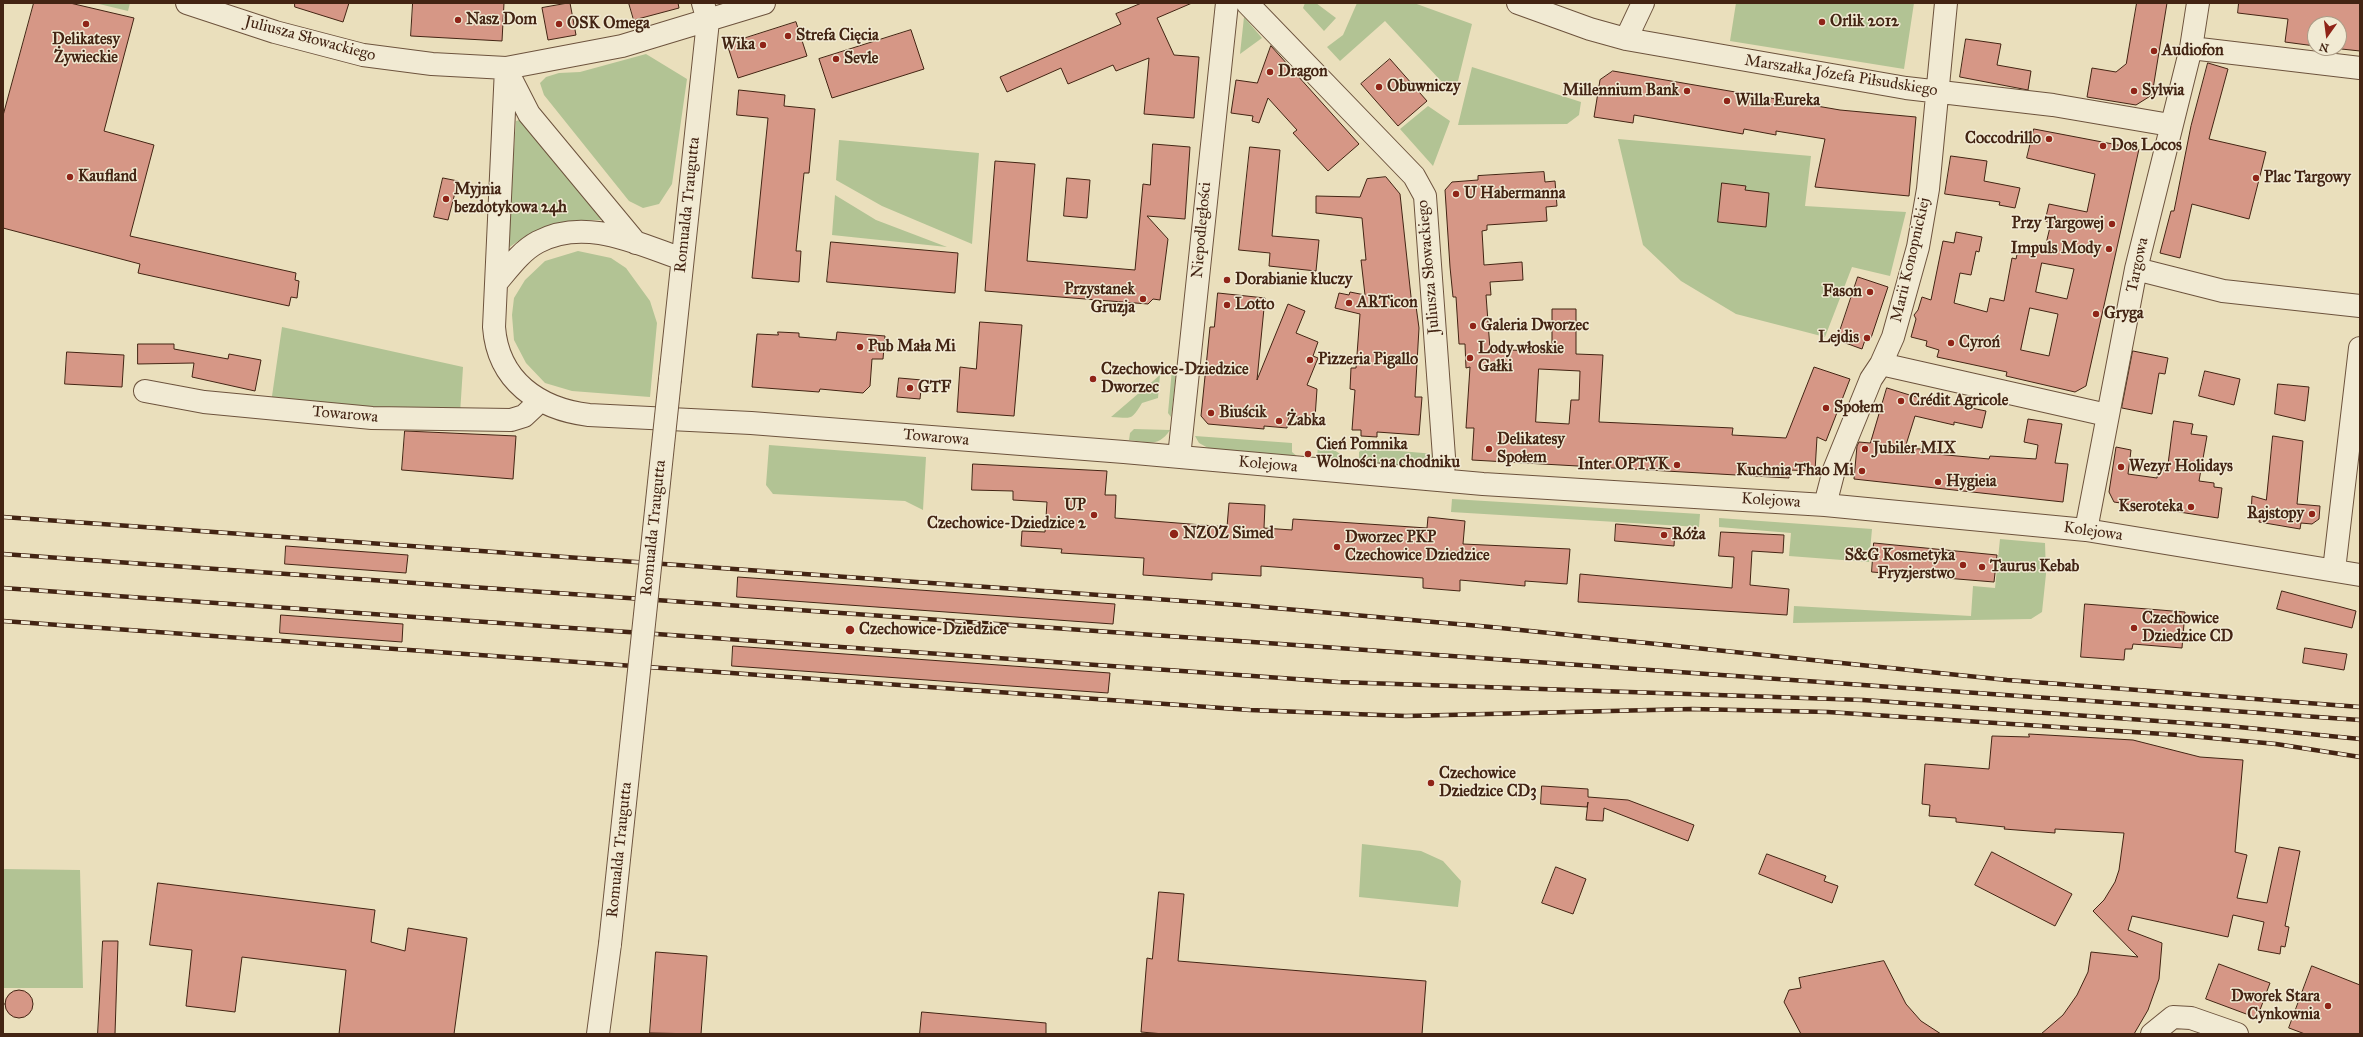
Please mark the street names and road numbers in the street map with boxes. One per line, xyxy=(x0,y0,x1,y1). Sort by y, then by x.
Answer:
street label: Juliusza Słowackiego xyxy=(242,12,378,66)
street label: Marszałka Józefa Piłsudskiego xyxy=(1743,51,1939,101)
street label: Romualda Traugutta xyxy=(671,136,705,274)
street label: Niepodległości xyxy=(1188,181,1216,279)
street label: Marii Konopnickiej xyxy=(1887,196,1935,324)
street label: Juliusza Słowackiego xyxy=(1414,199,1444,335)
street label: Targowa xyxy=(2123,236,2153,294)
street label: Towarowa xyxy=(311,403,379,427)
street label: Towarowa xyxy=(902,426,970,450)
street label: Kolejowa xyxy=(1238,453,1298,477)
street label: Romualda Traugutta xyxy=(637,459,671,597)
street label: Kolejowa xyxy=(1741,489,1801,513)
street label: Kolejowa xyxy=(2062,518,2124,546)
street label: Romualda Traugutta xyxy=(603,781,637,919)

